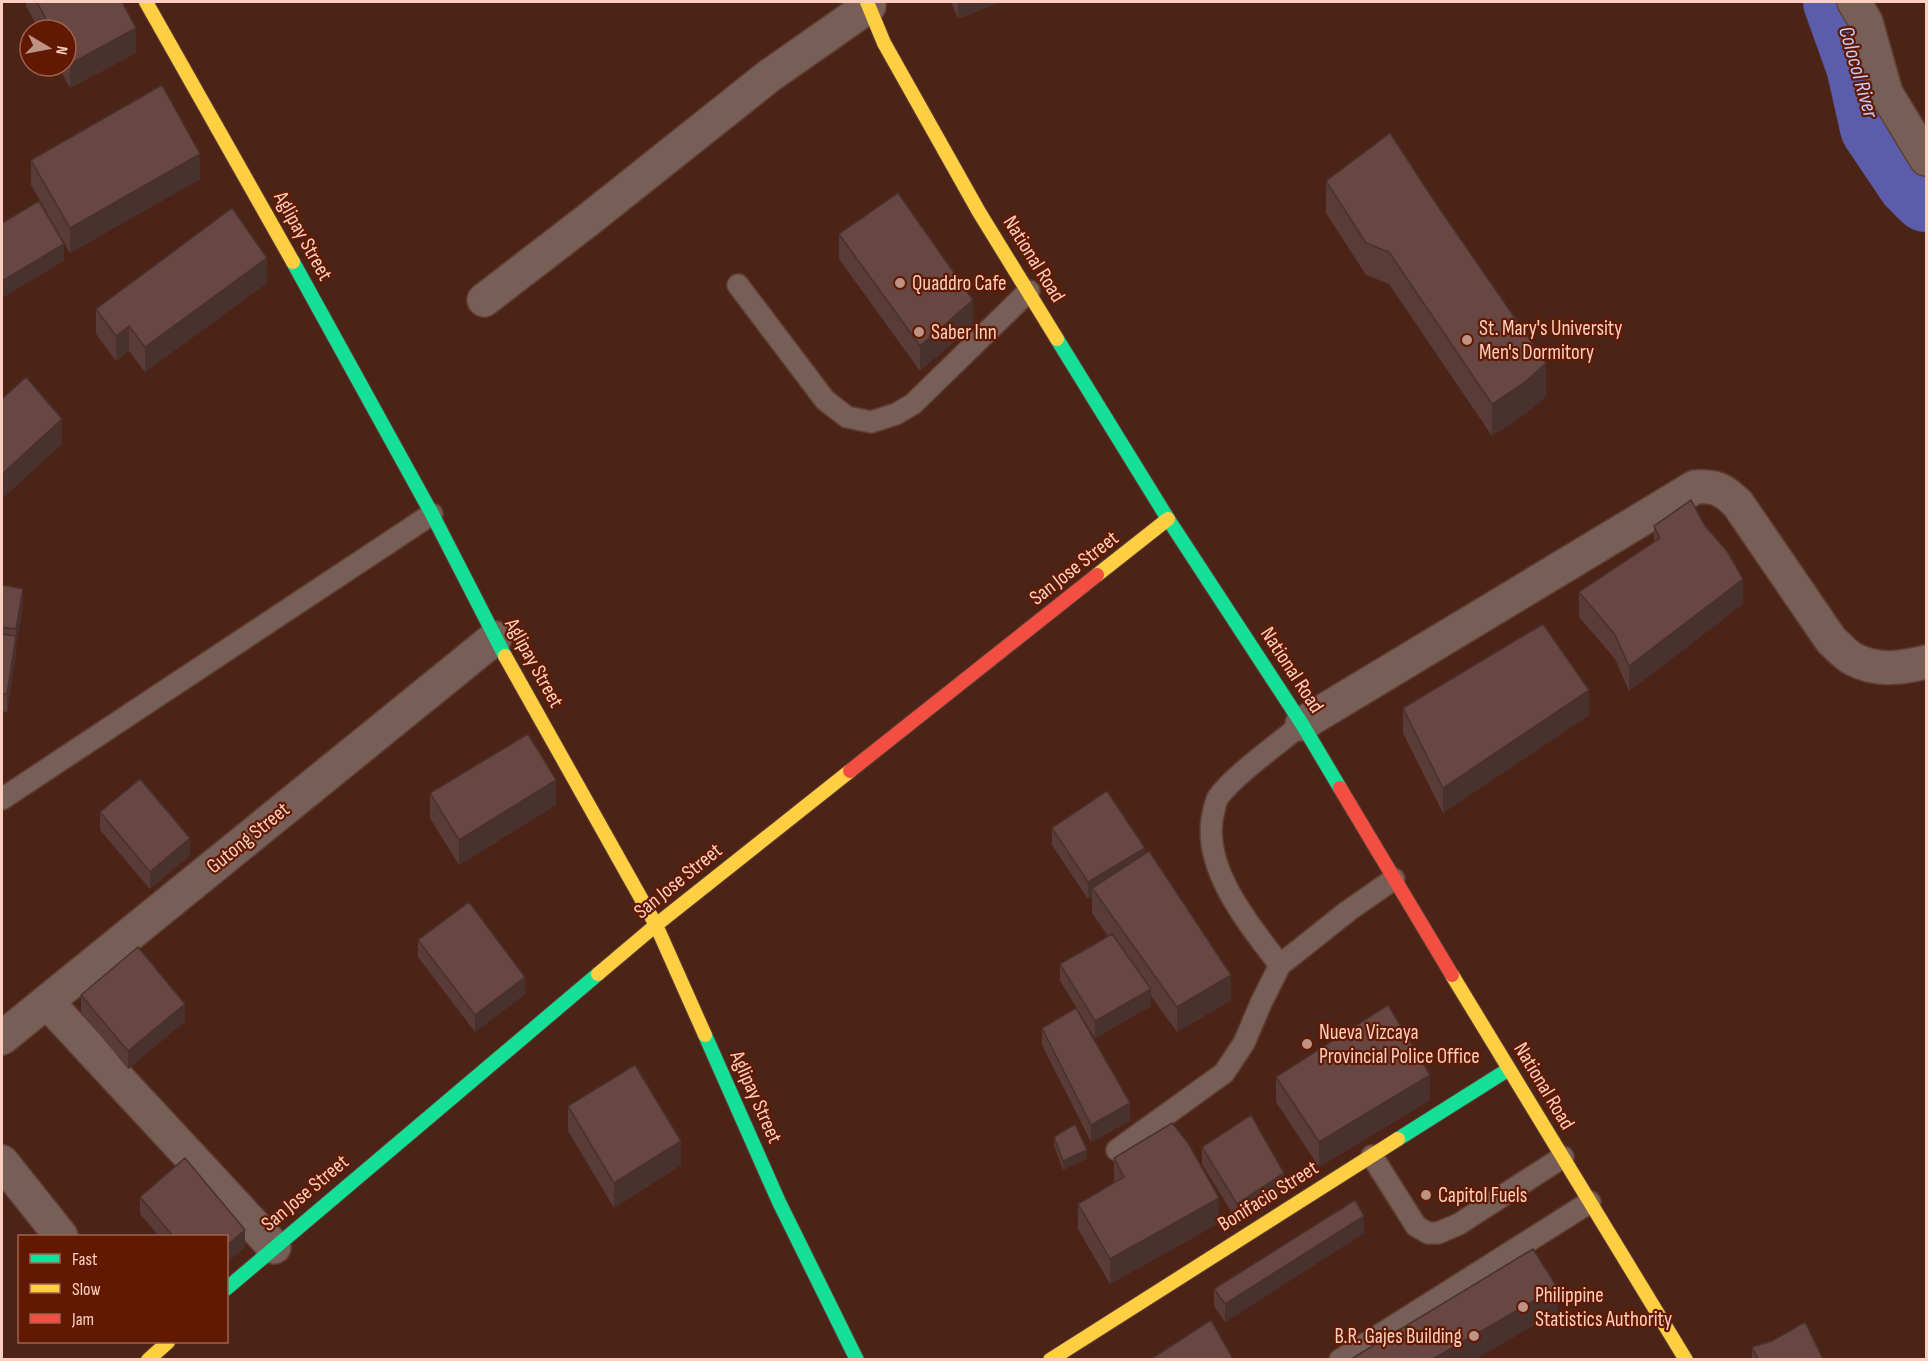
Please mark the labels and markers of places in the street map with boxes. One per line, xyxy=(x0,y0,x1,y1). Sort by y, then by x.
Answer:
place label: Quaddro Cafe xyxy=(912,271,1006,296)
marker: Quaddro Cafe xyxy=(893,276,907,290)
place label: St. Mary's University Men's Dormitory xyxy=(1479,316,1622,365)
place label: Saber Inn xyxy=(931,320,997,345)
marker: Saber Inn xyxy=(912,325,926,339)
marker: St. Mary's University Men's Dormitory xyxy=(1460,333,1474,347)
place label: Nueva Vizcaya Provincial Police Office xyxy=(1319,1020,1480,1069)
marker: Nueva Vizcaya Provincial Police Office xyxy=(1300,1037,1314,1051)
place label: Capitol Fuels xyxy=(1438,1183,1527,1208)
marker: Capitol Fuels xyxy=(1419,1188,1433,1202)
place label: Philippine Statistics Authority xyxy=(1535,1283,1672,1332)
marker: Philippine Statistics Authority xyxy=(1516,1300,1530,1314)
place label: B.R. Gajes Building xyxy=(1334,1324,1462,1349)
marker: B.R. Gajes Building xyxy=(1467,1329,1481,1343)

